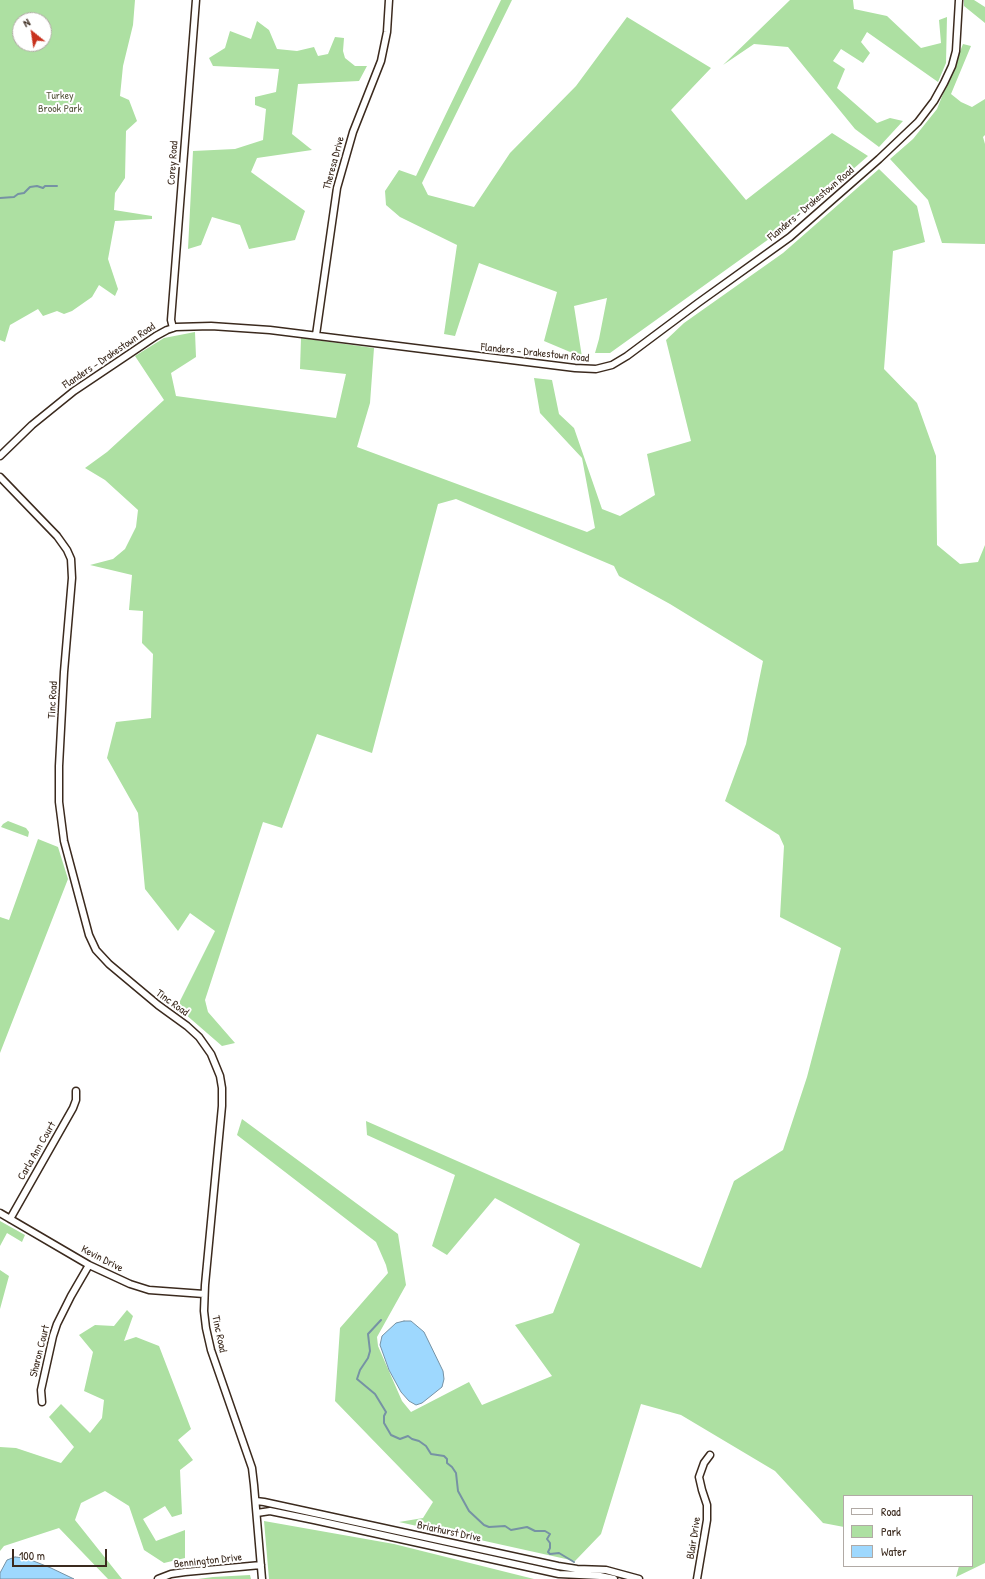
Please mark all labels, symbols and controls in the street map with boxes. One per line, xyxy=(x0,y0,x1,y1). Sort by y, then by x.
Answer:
north arrow xyxy=(12,12,52,52)
text: N xyxy=(20,15,33,30)
park label: Turkey Brook Park xyxy=(38,89,82,115)
street label: Theresa Drive xyxy=(321,135,347,191)
street label: Corey Road xyxy=(165,140,181,186)
street label: Flanders - Drakestown Road xyxy=(765,164,857,244)
street label: Flanders - Drakestown Road xyxy=(60,320,158,392)
street label: Flanders - Drakestown Road xyxy=(480,341,590,365)
street label: Tinc Road xyxy=(45,681,61,719)
street label: Tinc Road xyxy=(153,987,191,1019)
street label: Carla Ann Court xyxy=(15,1120,59,1182)
street label: Kevin Drive xyxy=(79,1243,125,1275)
street label: Tinc Road xyxy=(209,1314,229,1354)
street label: Sharon Court xyxy=(27,1324,53,1378)
legend xyxy=(843,1495,973,1567)
text: Road xyxy=(881,1503,901,1520)
street label: Blair Drive xyxy=(684,1516,704,1560)
street label: Briarhurst Drive xyxy=(416,1519,482,1545)
text: Park xyxy=(881,1523,901,1540)
scale bar xyxy=(14,1541,109,1567)
text: Water xyxy=(881,1543,907,1560)
text: 100 m xyxy=(19,1547,45,1564)
street label: Bennington Drive xyxy=(173,1551,243,1571)

